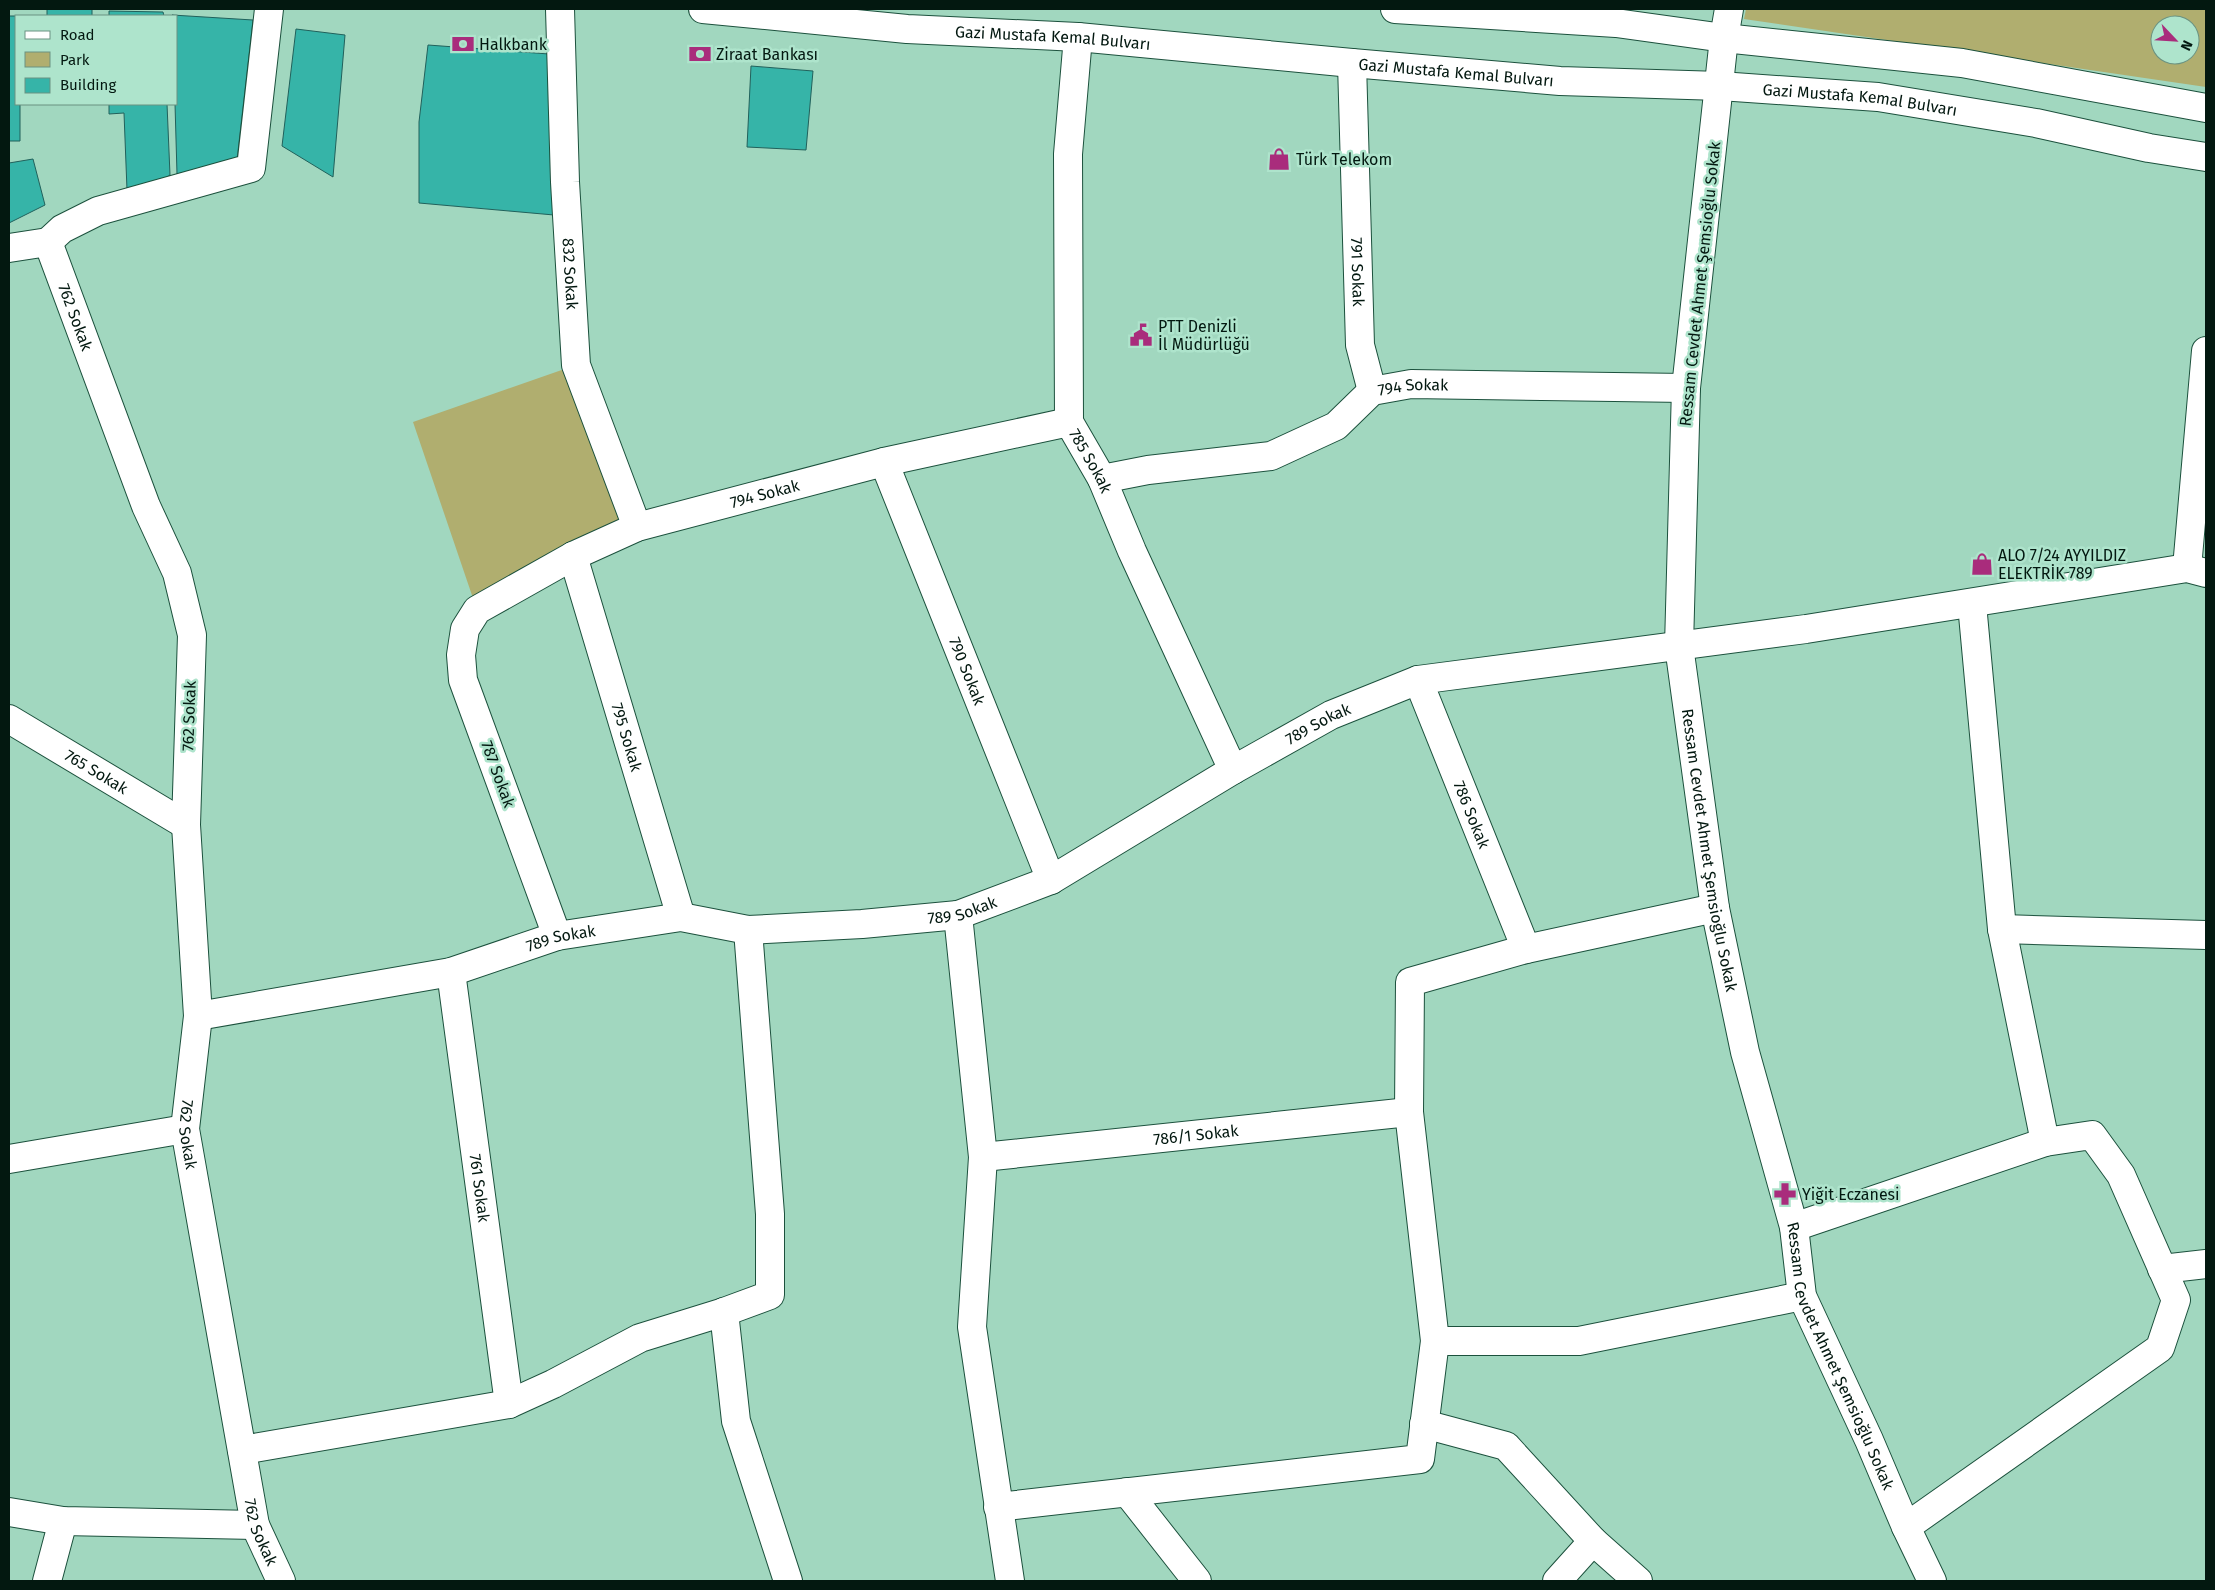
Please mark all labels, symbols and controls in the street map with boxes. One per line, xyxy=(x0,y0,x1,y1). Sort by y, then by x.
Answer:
legend xyxy=(15,15,178,105)
north arrow xyxy=(2150,15,2200,65)
street label: Gazi Mustafa Kemal Bulvarı xyxy=(955,22,1151,53)
text: Road xyxy=(60,26,95,44)
bank icon: Halkbank xyxy=(450,31,476,57)
place label: Halkbank xyxy=(479,35,548,54)
text: N xyxy=(2177,37,2196,53)
bank icon: Ziraat Bankası xyxy=(687,41,713,67)
place label: Ziraat Bankası xyxy=(716,45,818,64)
text: Park xyxy=(60,51,90,69)
street label: Gazi Mustafa Kemal Bulvarı xyxy=(1358,54,1555,90)
text: Building xyxy=(60,76,116,94)
street label: Gazi Mustafa Kemal Bulvarı xyxy=(1762,79,1959,119)
street label: Ressam Cevdet Ahmet Şemsioğlu Sokak xyxy=(1676,140,1725,427)
shop icon: Türk Telekom xyxy=(1266,146,1292,172)
place label: Türk Telekom xyxy=(1296,150,1392,169)
street label: 832 Sokak xyxy=(559,237,582,311)
street label: 791 Sokak xyxy=(1347,237,1368,308)
street label: 762 Sokak xyxy=(55,281,97,354)
place label: PTT Denizli İl Müdürlüğü xyxy=(1158,317,1250,354)
public building icon: PTT Denizli İl Müdürlüğü xyxy=(1128,322,1154,348)
street label: 794 Sokak xyxy=(1376,374,1449,399)
street label: 785 Sokak xyxy=(1065,425,1117,496)
street label: 794 Sokak xyxy=(728,475,802,512)
place label: ALO 7/24 AYYILDIZ ELEKTRİK 789 xyxy=(1998,546,2126,583)
shop icon: ALO 7/24 AYYILDIZ ELEKTRİK 789 xyxy=(1969,551,1995,577)
street label: 790 Sokak xyxy=(945,634,990,708)
street label: 762 Sokak xyxy=(178,680,200,751)
street label: 789 Sokak xyxy=(1282,698,1354,748)
street label: 795 Sokak xyxy=(608,701,647,774)
street label: Ressam Cevdet Ahmet Şemsioğlu Sokak xyxy=(1678,707,1742,994)
street label: 787 Sokak xyxy=(477,738,519,811)
street label: 765 Sokak xyxy=(61,745,132,798)
street label: 786 Sokak xyxy=(1450,778,1494,852)
street label: 789 Sokak xyxy=(927,892,1000,927)
street label: 789 Sokak xyxy=(523,921,598,955)
street label: 762 Sokak xyxy=(175,1099,202,1172)
street label: 786/1 Sokak xyxy=(1152,1121,1240,1148)
street label: 761 Sokak xyxy=(466,1153,494,1224)
pharmacy icon: Yiğit Eczanesi xyxy=(1772,1181,1798,1207)
place label: Yiğit Eczanesi xyxy=(1802,1185,1900,1204)
street label: Ressam Cevdet Ahmet Şemsioğlu Sokak xyxy=(1784,1220,1899,1493)
street label: 762 Sokak xyxy=(241,1497,282,1569)

